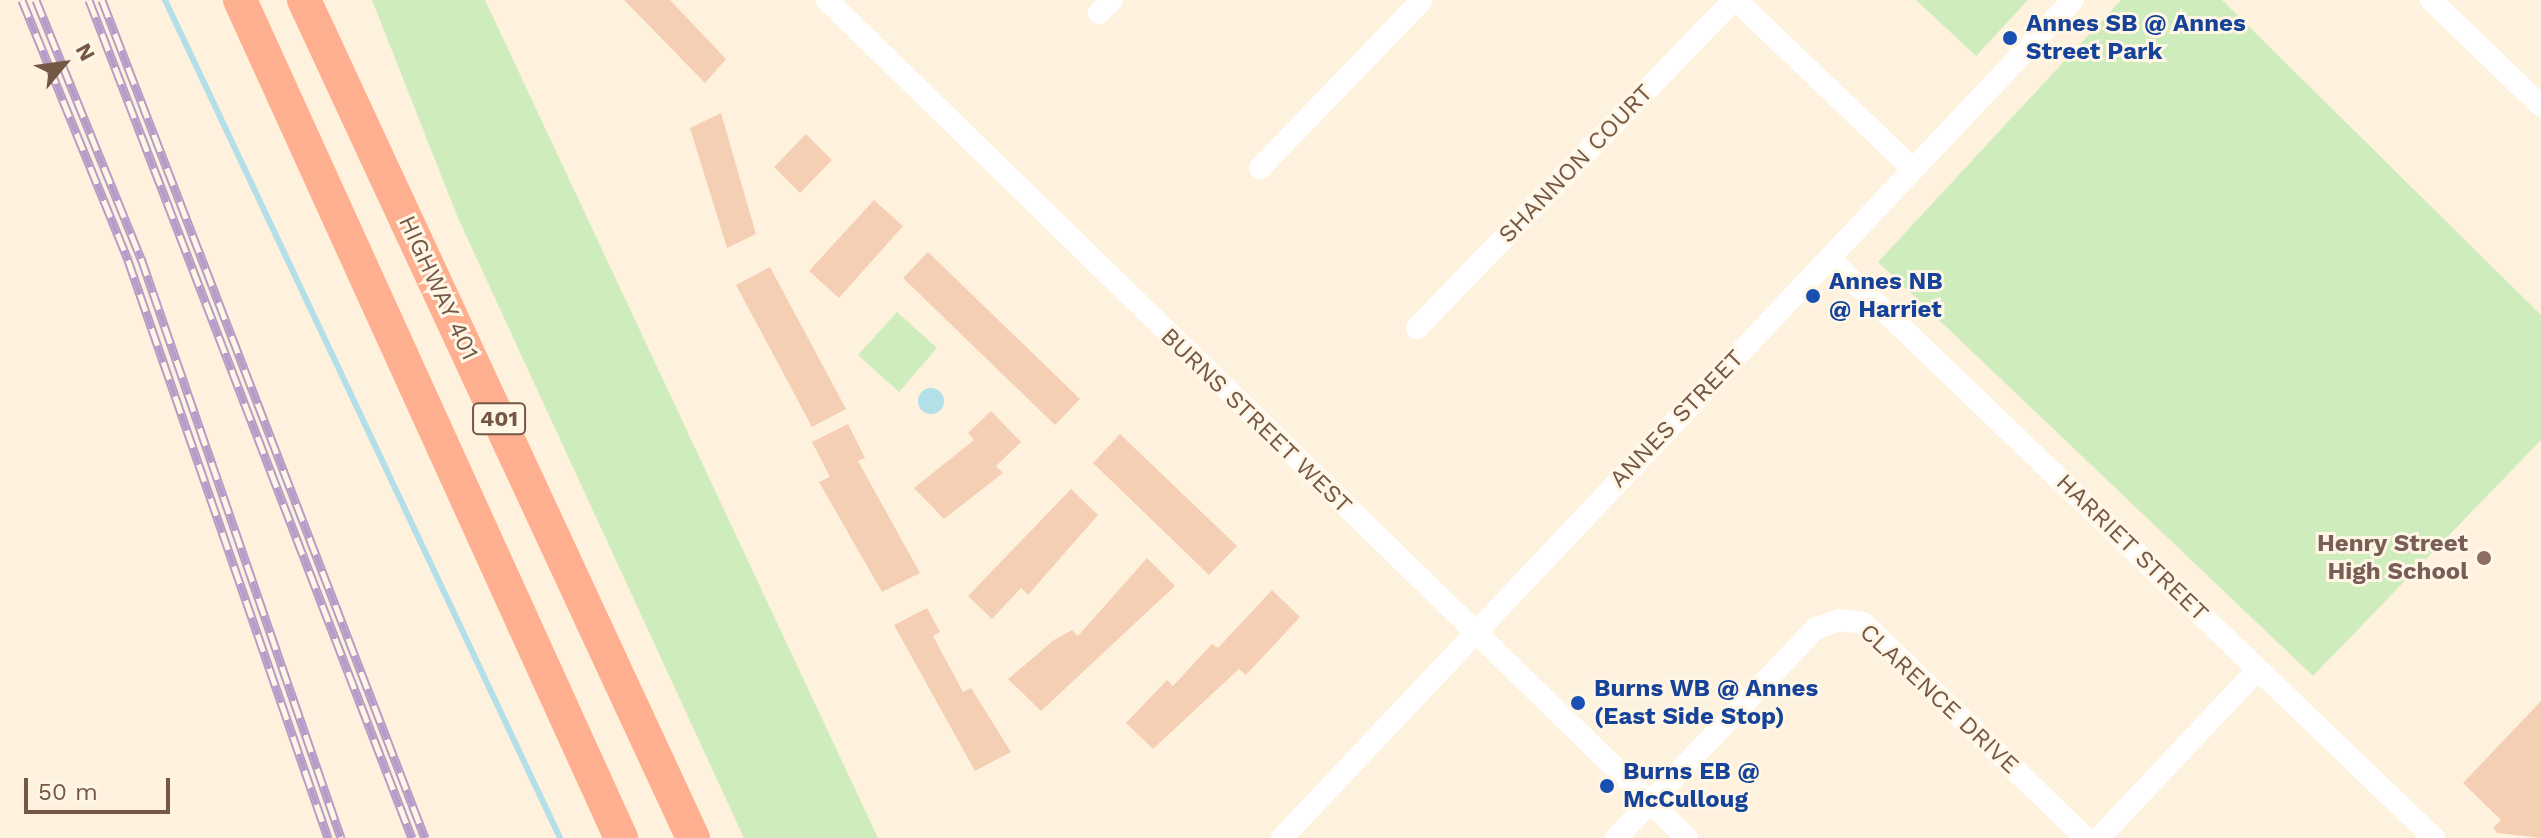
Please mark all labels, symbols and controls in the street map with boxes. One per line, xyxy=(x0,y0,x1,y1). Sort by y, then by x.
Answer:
place label: Annes SB @ Annes Street Park xyxy=(2026,10,2246,66)
north arrow xyxy=(24,24,104,104)
marker: Annes SB @ Annes Street Park xyxy=(2001,29,2019,47)
text: N xyxy=(71,39,100,65)
street label: SHANNON COURT xyxy=(1493,79,1659,249)
street label: HIGHWAY 401 xyxy=(392,211,484,365)
place label: Annes NB @ Harriet xyxy=(1829,268,1943,324)
marker: Annes NB @ Harriet xyxy=(1804,287,1822,305)
street label: BURNS STREET WEST xyxy=(1154,322,1358,520)
street label: ANNES STREET xyxy=(1604,344,1750,494)
road number: 401 xyxy=(471,401,527,437)
street label: HARRIET STREET xyxy=(2050,468,2214,628)
place label: Henry Street High School xyxy=(2317,530,2468,586)
marker: Henry Street High School xyxy=(2475,549,2493,567)
street label: CLARENCE DRIVE xyxy=(1854,618,2024,780)
place label: Burns WB @ Annes (East Side Stop) xyxy=(1594,675,1819,731)
marker: Burns WB @ Annes (East Side Stop) xyxy=(1569,694,1587,712)
place label: Burns EB @ McCulloug xyxy=(1623,758,1760,814)
scale bar xyxy=(28,762,174,812)
marker: Burns EB @ McCulloug xyxy=(1598,777,1616,795)
text: 50 m xyxy=(38,778,98,806)

